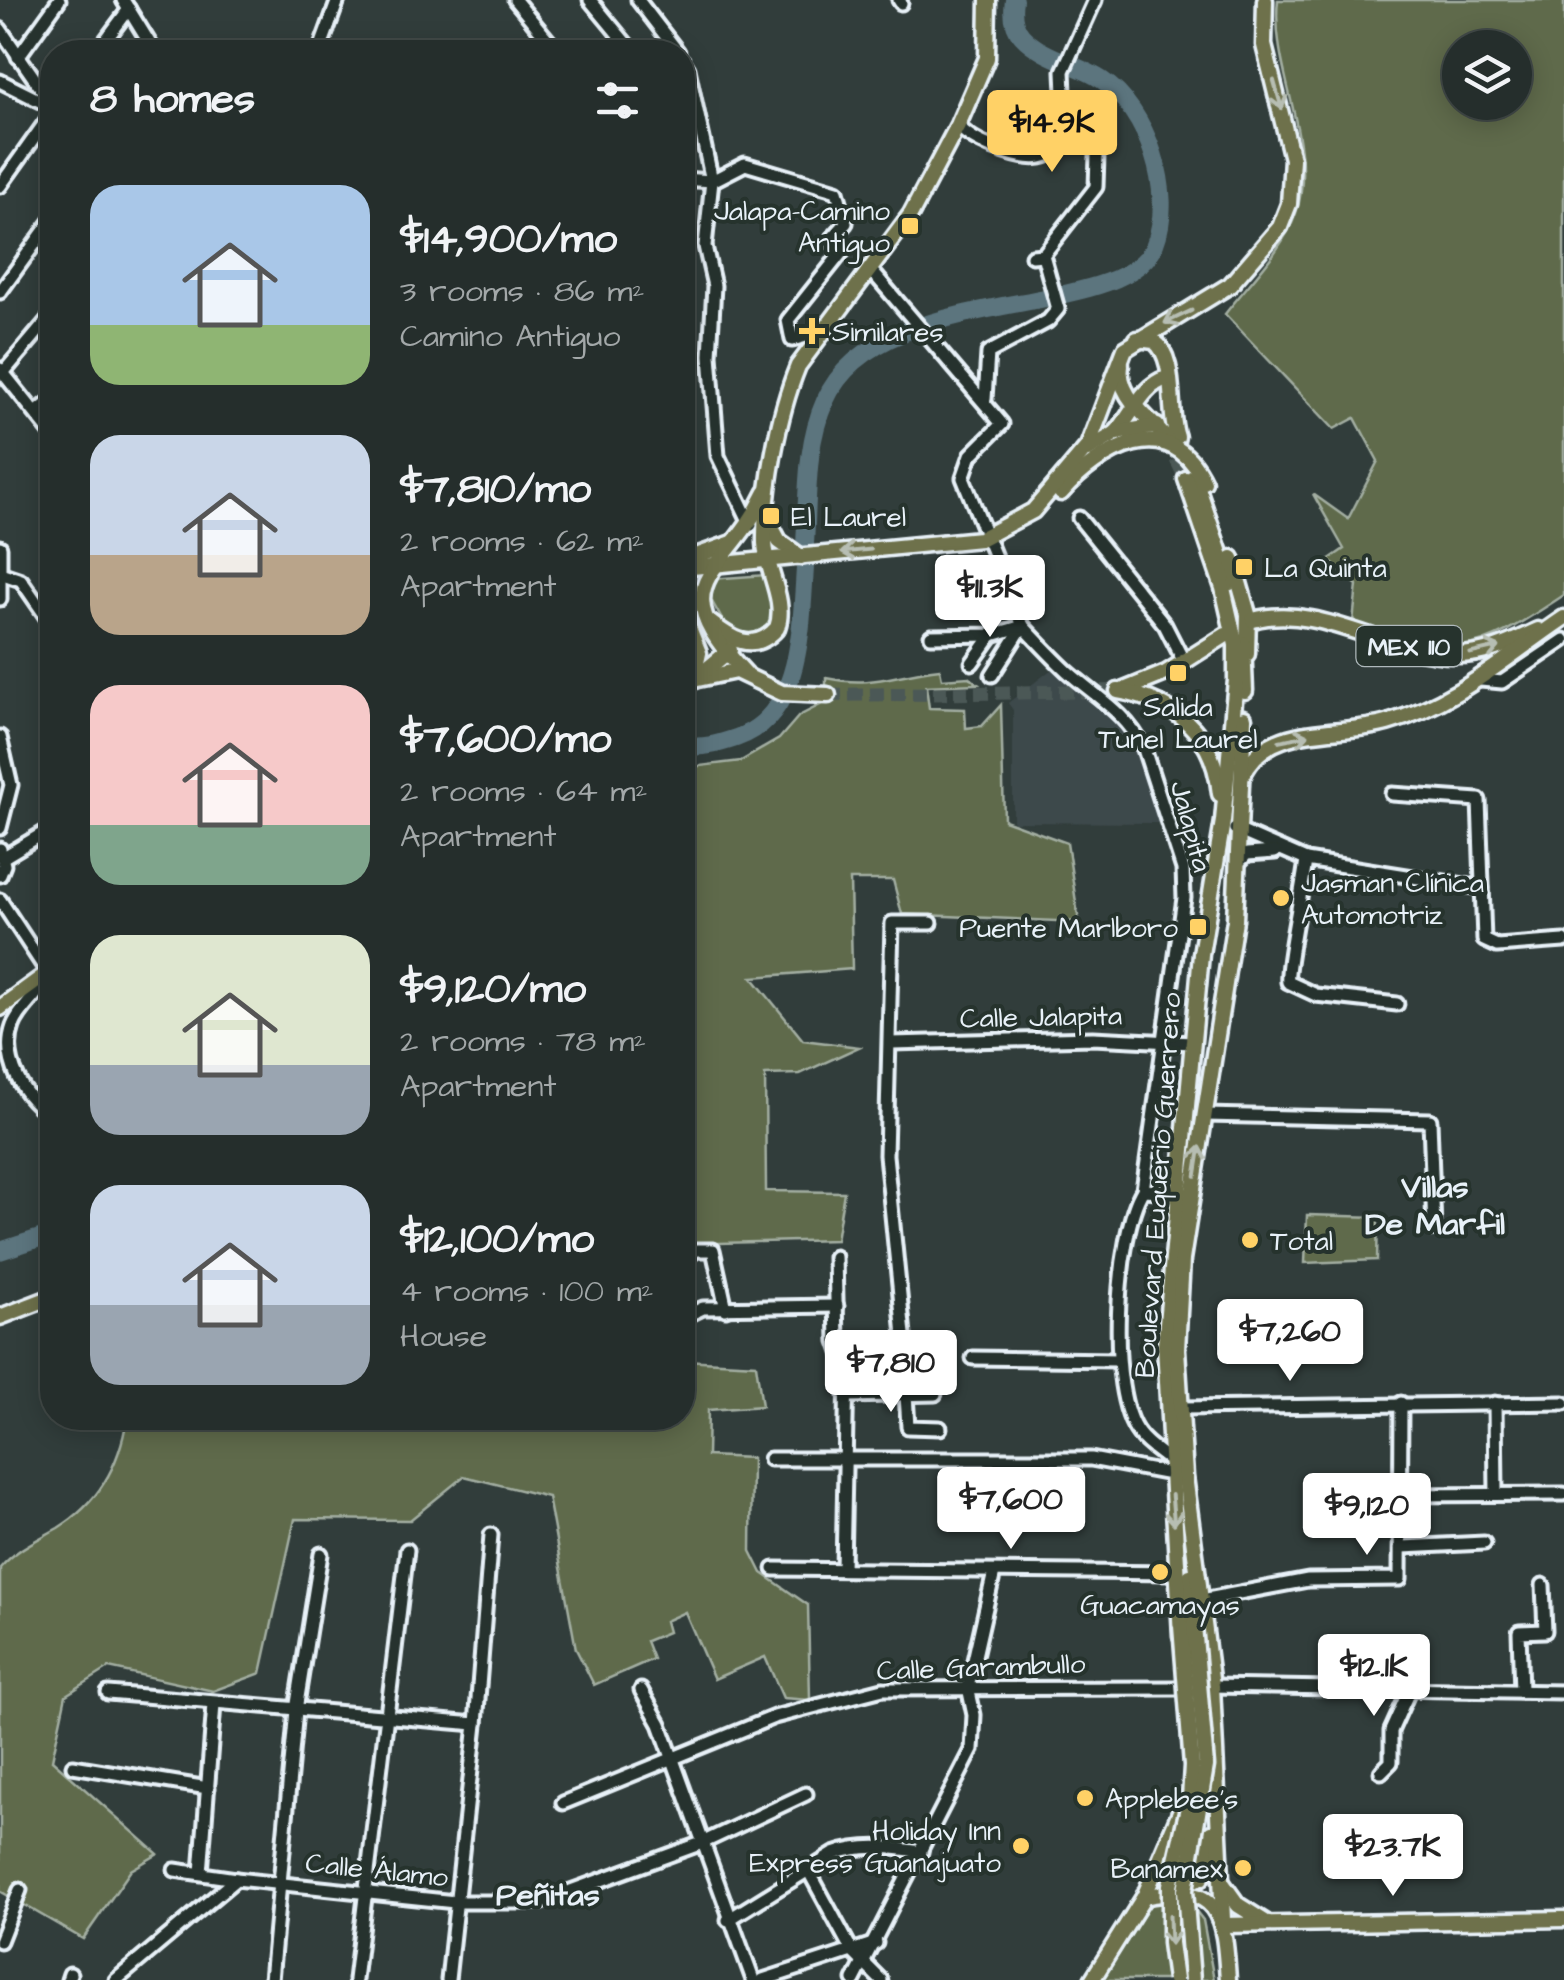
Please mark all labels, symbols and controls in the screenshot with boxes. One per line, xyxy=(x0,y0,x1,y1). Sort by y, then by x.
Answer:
map controls xyxy=(1442,30,1532,120)
button: layers xyxy=(1442,30,1532,120)
text: 8 homes xyxy=(90,71,255,129)
icon: filters xyxy=(590,73,645,128)
one-way arrow xyxy=(1270,79,1288,110)
pin: $14.9K xyxy=(971,90,1133,175)
text: $14.9K xyxy=(1009,100,1095,145)
place label: Jalapa-Camino Antiguo xyxy=(714,192,890,264)
text: $14,900/mo xyxy=(400,211,617,269)
marker: Jalapa-Camino Antiguo xyxy=(899,215,921,237)
icon: home xyxy=(170,225,290,345)
text: 3 rooms · 86 m² xyxy=(400,269,644,314)
one-way arrow xyxy=(1164,309,1194,328)
place label: Similares xyxy=(832,313,944,352)
text: Camino Antiguo xyxy=(400,314,621,359)
marker: Similares xyxy=(801,320,823,342)
text: $7,810/mo xyxy=(400,461,591,519)
icon: home xyxy=(170,475,290,595)
place label: El Laurel xyxy=(791,498,906,537)
marker: El Laurel xyxy=(760,505,782,527)
text: 2 rooms · 62 m² xyxy=(400,519,644,564)
one-way arrow xyxy=(840,542,872,561)
place label: La Quinta xyxy=(1264,549,1387,588)
pin: $11.3K xyxy=(909,555,1071,640)
marker: La Quinta xyxy=(1233,556,1255,578)
text: Apartment xyxy=(400,564,556,609)
text: $11.3K xyxy=(957,565,1023,610)
road number: MEX 110 xyxy=(1356,626,1462,666)
one-way arrow xyxy=(1468,640,1500,658)
marker: Salida Tunel Laurel xyxy=(1167,662,1189,684)
place label: Salida Tunel Laurel xyxy=(1098,688,1258,759)
text: $7,600/mo xyxy=(400,711,611,769)
icon: home xyxy=(170,725,290,845)
one-way arrow xyxy=(1277,727,1309,746)
text: 2 rooms · 64 m² xyxy=(400,769,647,814)
street label: Jalapita xyxy=(1160,776,1221,876)
text: Apartment xyxy=(400,814,556,859)
place label: Jasman Clínica Automotriz xyxy=(1301,864,1484,935)
marker: Jasman Clínica Automotriz xyxy=(1270,887,1292,909)
place label: Puente Marlboro xyxy=(959,909,1178,948)
marker: Puente Marlboro xyxy=(1187,916,1209,938)
text: $9,120/mo xyxy=(400,961,586,1019)
icon: home xyxy=(170,975,290,1095)
street label: Boulevard Euquerio Guerrero xyxy=(1126,991,1191,1379)
street label: Calle Jalapita xyxy=(960,997,1123,1038)
text: 2 rooms · 78 m² xyxy=(400,1019,646,1064)
text: Apartment xyxy=(400,1064,556,1109)
one-way arrow xyxy=(1189,1145,1207,1178)
district label: Villas De Marfil xyxy=(1365,1165,1505,1247)
text: $12,100/mo xyxy=(400,1211,594,1269)
place label: Total xyxy=(1270,1222,1333,1261)
icon: home xyxy=(170,1225,290,1345)
marker: Total xyxy=(1239,1229,1261,1251)
text: 4 rooms · 100 m² xyxy=(400,1269,654,1314)
pin: $7,260 xyxy=(1209,1299,1371,1384)
text: $7,260 xyxy=(1239,1309,1341,1354)
text: House xyxy=(400,1314,487,1359)
pin: $7,810 xyxy=(810,1330,972,1415)
text: $7,810 xyxy=(847,1340,935,1385)
pin: $7,600 xyxy=(930,1467,1092,1552)
pin: $9,120 xyxy=(1286,1473,1448,1558)
text: $7,600 xyxy=(959,1477,1063,1522)
text: $9,120 xyxy=(1325,1483,1409,1528)
one-way arrow xyxy=(1164,1493,1183,1525)
marker: Guacamayas xyxy=(1149,1561,1171,1583)
place label: Guacamayas xyxy=(1080,1586,1240,1627)
pin: $12.1K xyxy=(1293,1634,1455,1719)
street label: Calle Garambullo xyxy=(876,1644,1086,1691)
text: $12.1K xyxy=(1340,1644,1408,1689)
place label: Applebee's xyxy=(1105,1780,1238,1819)
marker: Applebee's xyxy=(1074,1787,1096,1809)
place label: Holiday Inn Express Guanajuato xyxy=(749,1812,1001,1883)
pin: $23.7K xyxy=(1312,1814,1474,1899)
text: $23.7K xyxy=(1345,1824,1441,1869)
marker: Holiday Inn Express Guanajuato xyxy=(1010,1835,1032,1857)
street label: Calle Álamo xyxy=(304,1844,450,1897)
place label: Banamex xyxy=(1110,1850,1224,1889)
marker: Banamex xyxy=(1232,1857,1254,1879)
district label: Peñitas xyxy=(496,1873,600,1918)
one-way arrow xyxy=(1160,1914,1179,1946)

